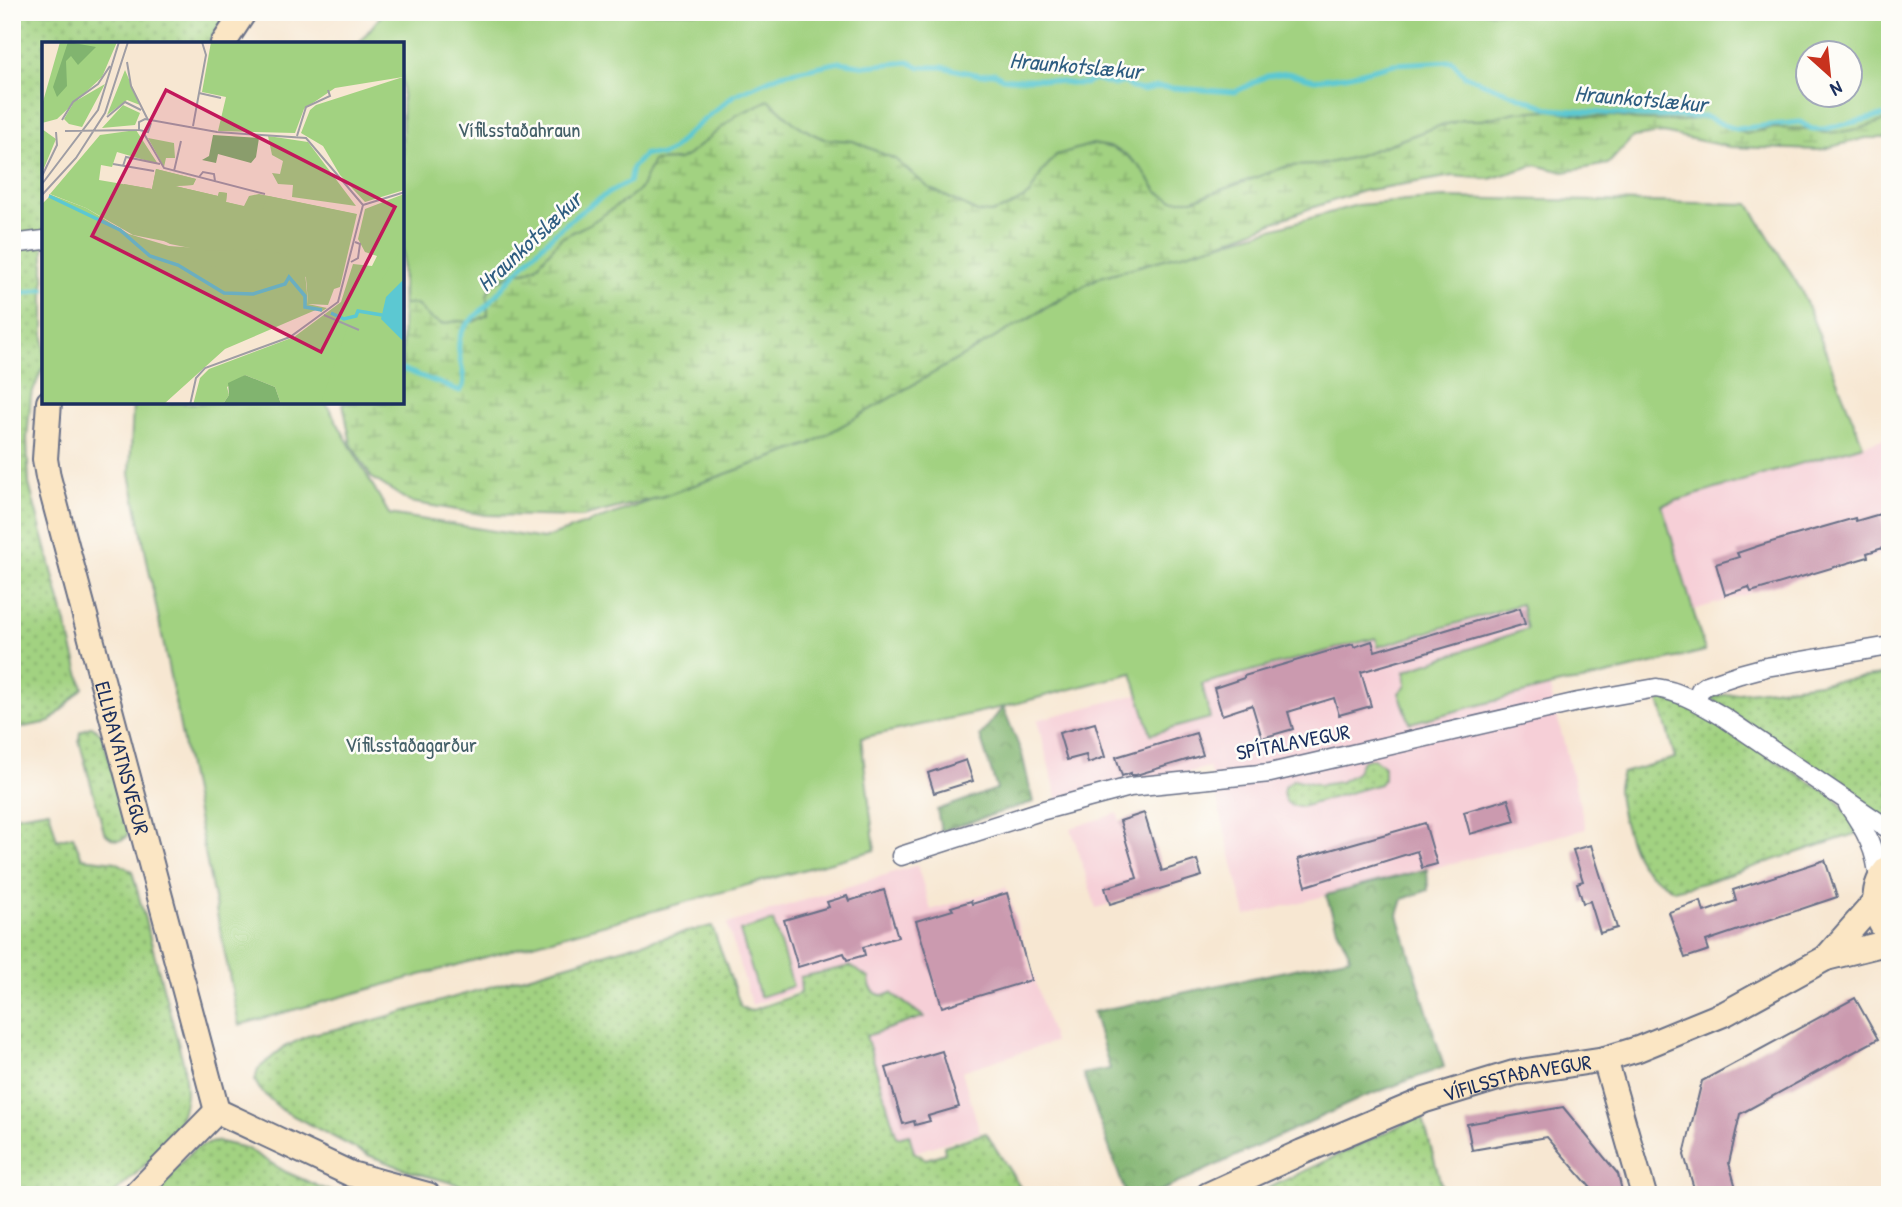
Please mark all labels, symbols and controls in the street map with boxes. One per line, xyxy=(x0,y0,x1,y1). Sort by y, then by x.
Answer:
north arrow xyxy=(1794,38,1864,108)
inset map xyxy=(42,42,404,404)
water label: Hraunkotslækur xyxy=(1008,44,1147,87)
text: N xyxy=(1826,75,1847,103)
water label: Hraunkotslækur xyxy=(1573,77,1712,120)
park label: Vífilsstaðahraun xyxy=(457,115,581,144)
water label: Hraunkotslækur xyxy=(470,182,591,298)
street label: ELLIÐAVATNSVEGUR xyxy=(89,678,157,838)
street label: SPÍTALAVEGUR xyxy=(1234,717,1352,767)
park label: Vífilsstaðagarður xyxy=(345,730,477,759)
street label: VÍFILSSTAÐAVEGUR xyxy=(1439,1047,1593,1108)

